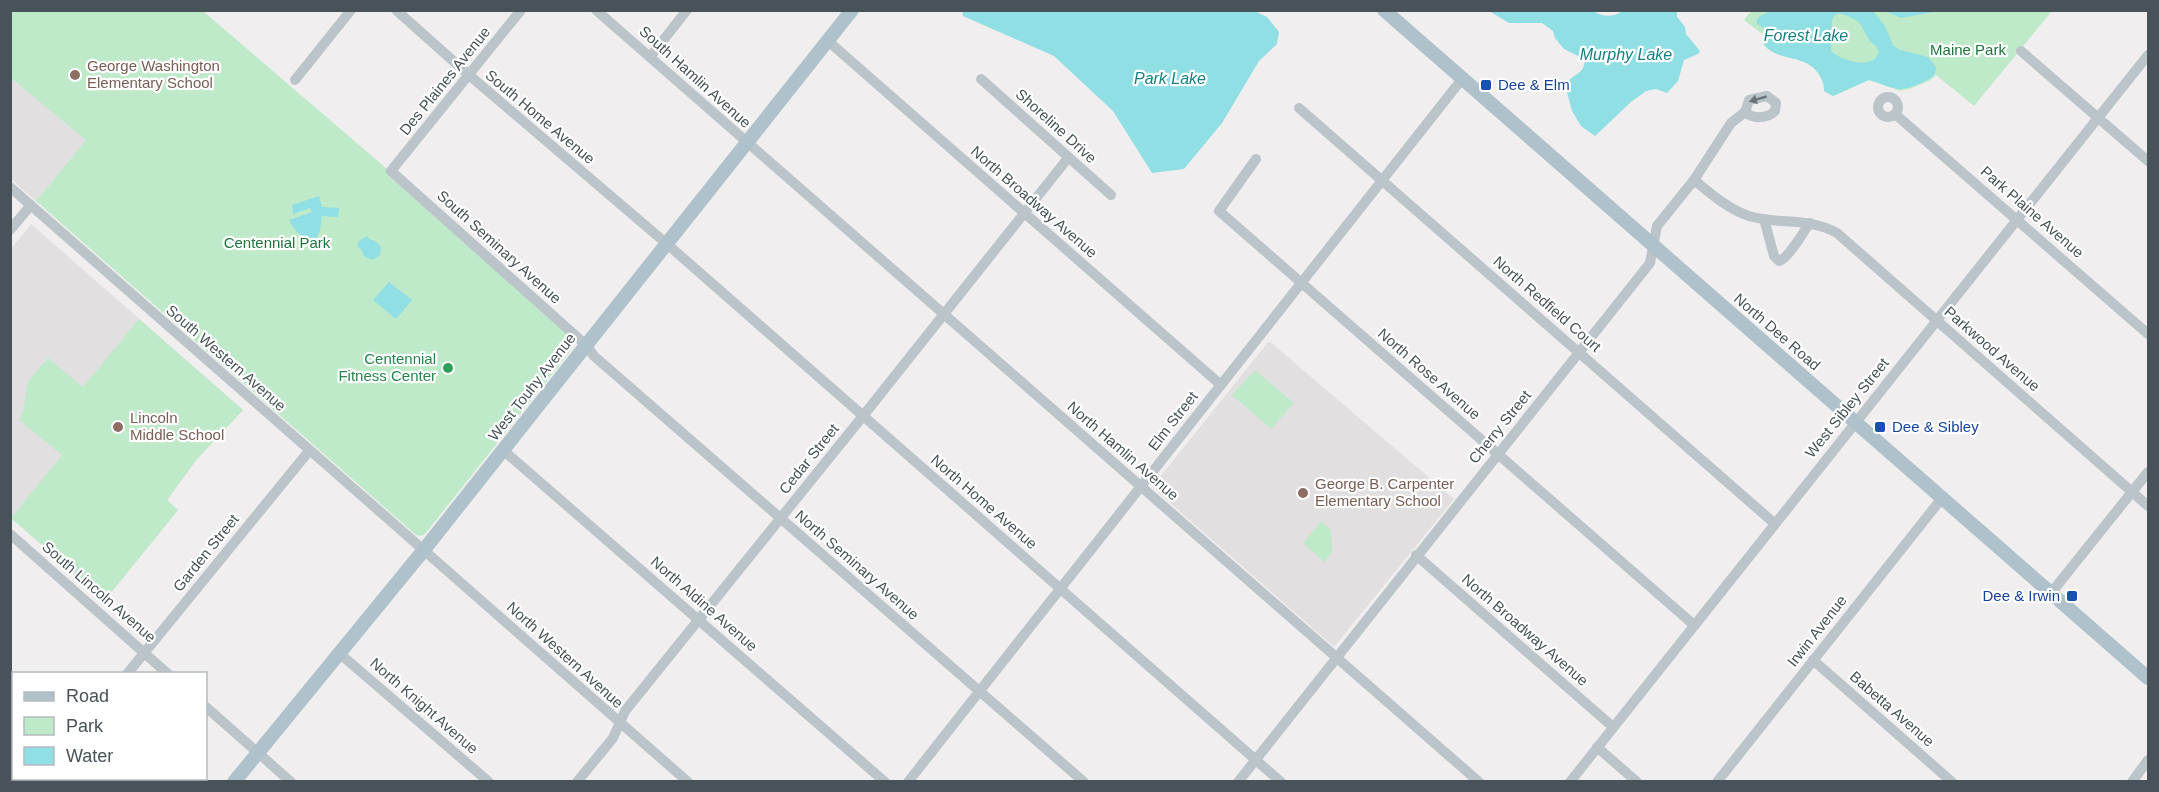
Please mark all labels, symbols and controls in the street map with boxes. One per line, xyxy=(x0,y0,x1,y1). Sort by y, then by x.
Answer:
street label: South Hamlin Avenue xyxy=(636,22,755,131)
street label: Des Plaines Avenue xyxy=(396,23,493,138)
water label: Forest Lake xyxy=(1764,27,1848,44)
park label: Maine Park xyxy=(1930,41,2006,58)
water label: Murphy Lake xyxy=(1580,46,1672,63)
place label: George Washington Elementary School xyxy=(87,57,220,91)
street label: South Home Avenue xyxy=(482,66,598,167)
marker: George Washington Elementary School xyxy=(68,68,82,82)
water label: Park Lake xyxy=(1134,70,1206,87)
place label: Dee & Elm xyxy=(1498,76,1570,93)
marker: Dee & Elm xyxy=(1479,78,1493,92)
street label: Shoreline Drive xyxy=(1013,85,1100,166)
one-way arrow xyxy=(1749,95,1767,104)
street label: North Broadway Avenue xyxy=(968,142,1101,261)
street label: Park Plaine Avenue xyxy=(1977,162,2087,261)
street label: South Seminary Avenue xyxy=(434,187,565,307)
park label: Centennial Park xyxy=(224,234,331,251)
street label: North Redfield Court xyxy=(1490,252,1605,355)
street label: North Dee Road xyxy=(1731,290,1824,374)
street label: South Western Avenue xyxy=(163,301,290,414)
street label: Parkwood Avenue xyxy=(1941,303,2043,395)
street label: North Rose Avenue xyxy=(1375,325,1484,423)
street label: West Touhy Avenue xyxy=(484,330,579,444)
place label: Centennial Fitness Center xyxy=(338,350,436,384)
street label: West Sibley Street xyxy=(1801,354,1892,461)
marker: Centennial Fitness Center xyxy=(441,361,455,375)
street label: Cherry Street xyxy=(1465,386,1535,467)
street label: Elm Street xyxy=(1144,387,1201,454)
street label: North Hamlin Avenue xyxy=(1064,398,1182,503)
place label: Lincoln Middle School xyxy=(130,409,224,443)
place label: Dee & Sibley xyxy=(1892,418,1979,435)
marker: Lincoln Middle School xyxy=(111,420,125,434)
street label: Cedar Street xyxy=(775,420,842,497)
marker: Dee & Sibley xyxy=(1873,420,1887,434)
street label: North Home Avenue xyxy=(928,451,1041,552)
place label: George B. Carpenter Elementary School xyxy=(1315,475,1454,509)
marker: George B. Carpenter Elementary School xyxy=(1296,486,1310,500)
street label: North Seminary Avenue xyxy=(792,506,923,623)
street label: Garden Street xyxy=(169,510,242,595)
street label: South Lincoln Avenue xyxy=(39,538,160,646)
street label: North Aldine Avenue xyxy=(648,553,761,655)
street label: North Broadway Avenue xyxy=(1459,570,1592,689)
place label: Dee & Irwin xyxy=(1982,587,2060,604)
marker: Dee & Irwin xyxy=(2065,589,2079,603)
street label: Irwin Avenue xyxy=(1784,592,1850,670)
street label: North Western Avenue xyxy=(504,598,627,711)
street label: North Knight Avenue xyxy=(367,654,482,757)
street label: Babetta Avenue xyxy=(1847,668,1938,750)
legend xyxy=(12,672,207,780)
text: Road xyxy=(66,686,109,706)
text: Park xyxy=(66,716,104,736)
text: Water xyxy=(66,746,113,766)

